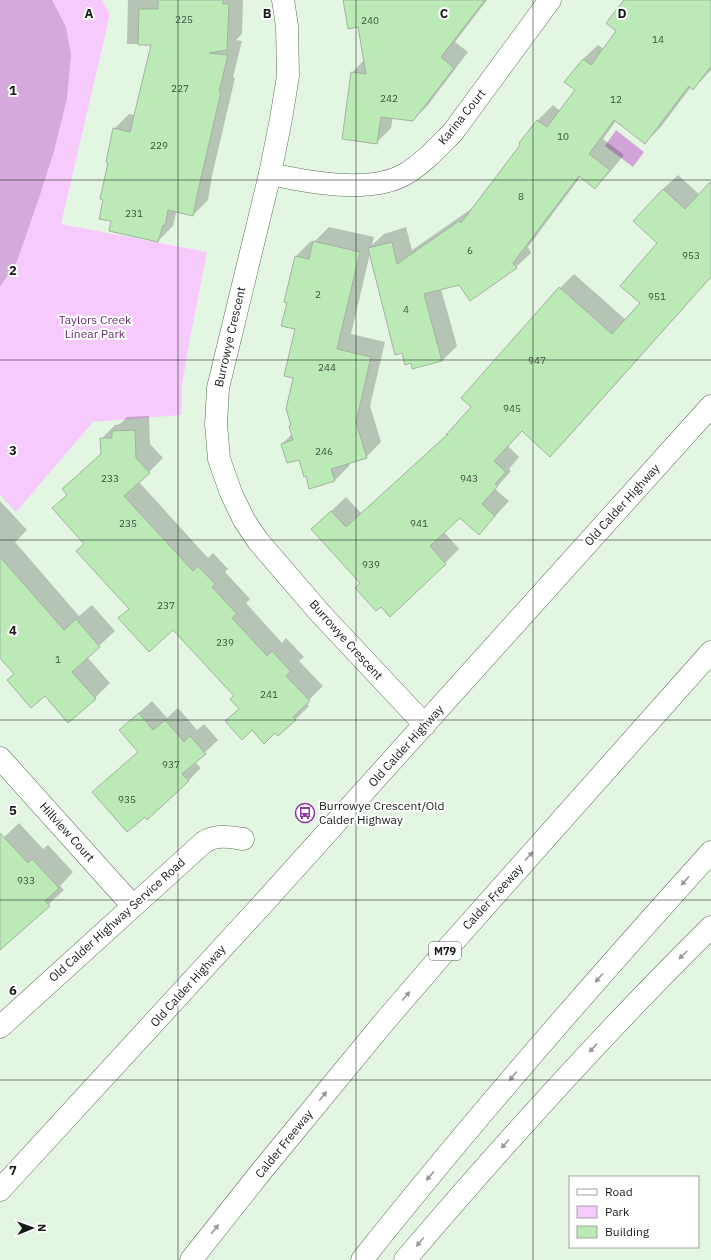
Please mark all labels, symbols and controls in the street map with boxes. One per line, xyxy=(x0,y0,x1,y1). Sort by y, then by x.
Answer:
text: A xyxy=(85,5,94,22)
text: B xyxy=(263,5,272,22)
text: C xyxy=(440,5,449,22)
text: D xyxy=(617,5,627,22)
house number: 225 xyxy=(175,13,193,26)
house number: 240 xyxy=(361,14,379,27)
house number: 14 xyxy=(652,33,664,46)
text: 1 xyxy=(9,82,17,99)
house number: 227 xyxy=(171,82,189,95)
street label: Karina Court xyxy=(435,86,489,147)
house number: 242 xyxy=(380,92,398,105)
house number: 12 xyxy=(610,93,622,106)
house number: 10 xyxy=(557,130,569,143)
house number: 229 xyxy=(150,139,168,152)
house number: 8 xyxy=(518,190,524,203)
house number: 231 xyxy=(125,207,143,220)
house number: 6 xyxy=(467,244,473,257)
house number: 953 xyxy=(682,249,700,262)
text: 2 xyxy=(9,262,17,279)
street label: Burrowye Crescent xyxy=(211,285,248,388)
house number: 2 xyxy=(315,288,321,301)
house number: 951 xyxy=(648,290,666,303)
house number: 4 xyxy=(403,303,409,316)
park label: Taylors Creek Linear Park xyxy=(59,312,132,341)
house number: 947 xyxy=(528,354,546,367)
house number: 244 xyxy=(318,361,336,374)
house number: 945 xyxy=(503,402,521,415)
text: 3 xyxy=(9,442,17,459)
house number: 246 xyxy=(315,445,333,458)
street label: Old Calder Highway xyxy=(581,460,662,549)
house number: 233 xyxy=(101,472,119,485)
house number: 943 xyxy=(460,472,478,485)
house number: 235 xyxy=(119,517,137,530)
house number: 941 xyxy=(410,517,428,530)
house number: 939 xyxy=(362,558,380,571)
street label: Burrowye Crescent xyxy=(307,597,386,683)
house number: 237 xyxy=(157,599,175,612)
text: 4 xyxy=(9,622,17,639)
house number: 239 xyxy=(216,636,234,649)
house number: 1 xyxy=(55,653,61,666)
house number: 241 xyxy=(260,688,278,701)
street label: Old Calder Highway xyxy=(365,701,446,790)
house number: 937 xyxy=(162,758,180,771)
house number: 935 xyxy=(118,793,136,806)
place label: Burrowye Crescent/Old Calder Highway xyxy=(319,798,445,827)
street label: Hillview Court xyxy=(37,799,98,865)
text: 5 xyxy=(9,802,17,819)
bus stop icon: Burrowye Crescent/Old Calder Highway xyxy=(294,802,316,824)
one-way arrow xyxy=(525,851,534,861)
street label: Old Calder Highway Service Road xyxy=(46,855,188,985)
street label: Calder Freeway xyxy=(459,861,526,933)
house number: 933 xyxy=(17,874,35,887)
one-way arrow xyxy=(680,876,690,886)
street label: Old Calder Highway xyxy=(147,942,229,1030)
road number: M79 xyxy=(429,942,461,960)
one-way arrow xyxy=(679,950,688,960)
one-way arrow xyxy=(594,973,603,983)
text: 6 xyxy=(9,982,17,999)
one-way arrow xyxy=(402,990,411,1001)
one-way arrow xyxy=(588,1043,598,1053)
one-way arrow xyxy=(509,1071,518,1082)
one-way arrow xyxy=(319,1090,328,1101)
street label: Calder Freeway xyxy=(252,1107,316,1181)
one-way arrow xyxy=(501,1139,510,1149)
text: 7 xyxy=(9,1162,17,1179)
one-way arrow xyxy=(425,1170,434,1181)
legend xyxy=(569,1176,699,1248)
text: Road xyxy=(605,1184,633,1199)
text: Park xyxy=(605,1204,630,1219)
north arrow xyxy=(12,1208,52,1248)
text: N xyxy=(35,1224,49,1232)
one-way arrow xyxy=(211,1224,220,1235)
text: Building xyxy=(605,1224,650,1239)
one-way arrow xyxy=(416,1237,425,1248)

